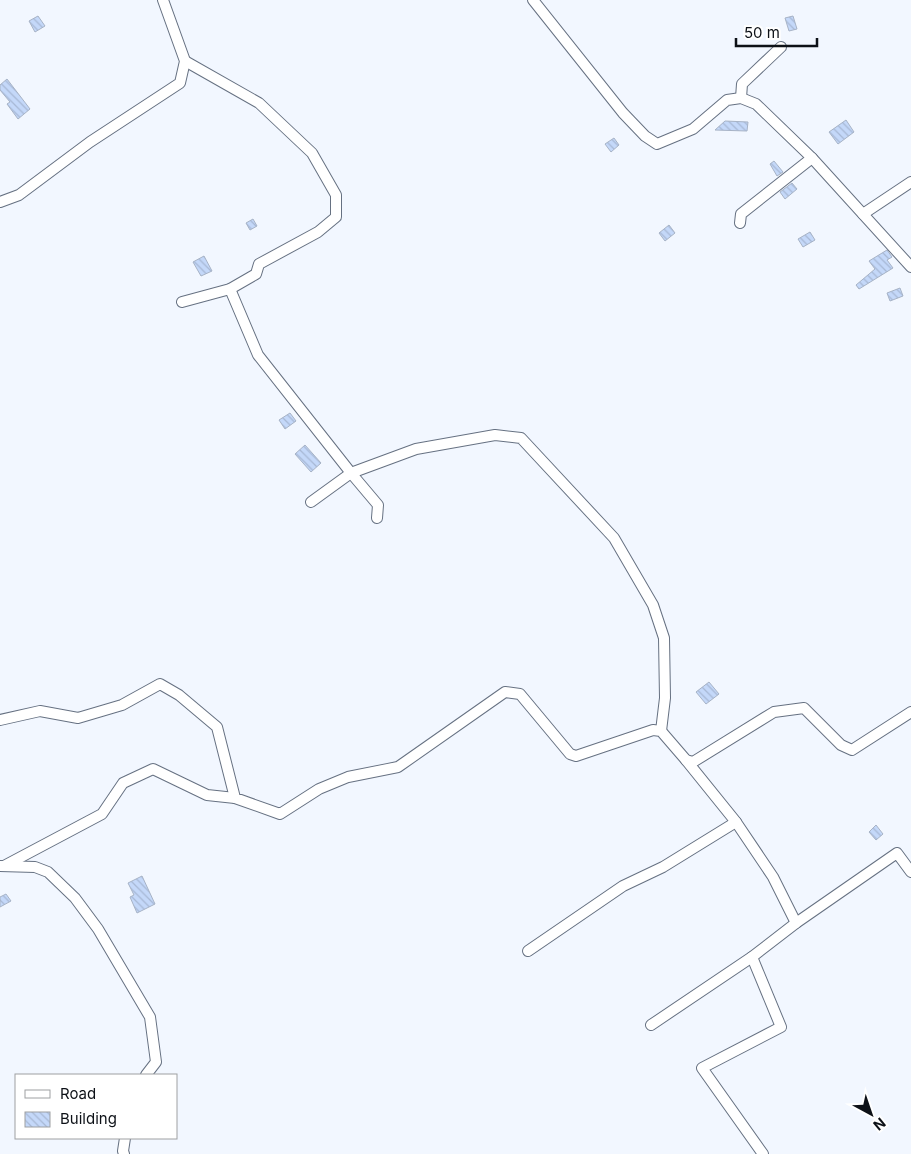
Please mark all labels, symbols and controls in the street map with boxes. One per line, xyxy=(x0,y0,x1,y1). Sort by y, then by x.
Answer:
scale bar xyxy=(736,15,817,47)
text: 50 m xyxy=(744,23,780,42)
legend xyxy=(15,1074,178,1139)
text: Road xyxy=(60,1084,96,1103)
north arrow xyxy=(846,1089,896,1139)
text: Building xyxy=(60,1109,117,1128)
text: N xyxy=(870,1114,889,1134)

